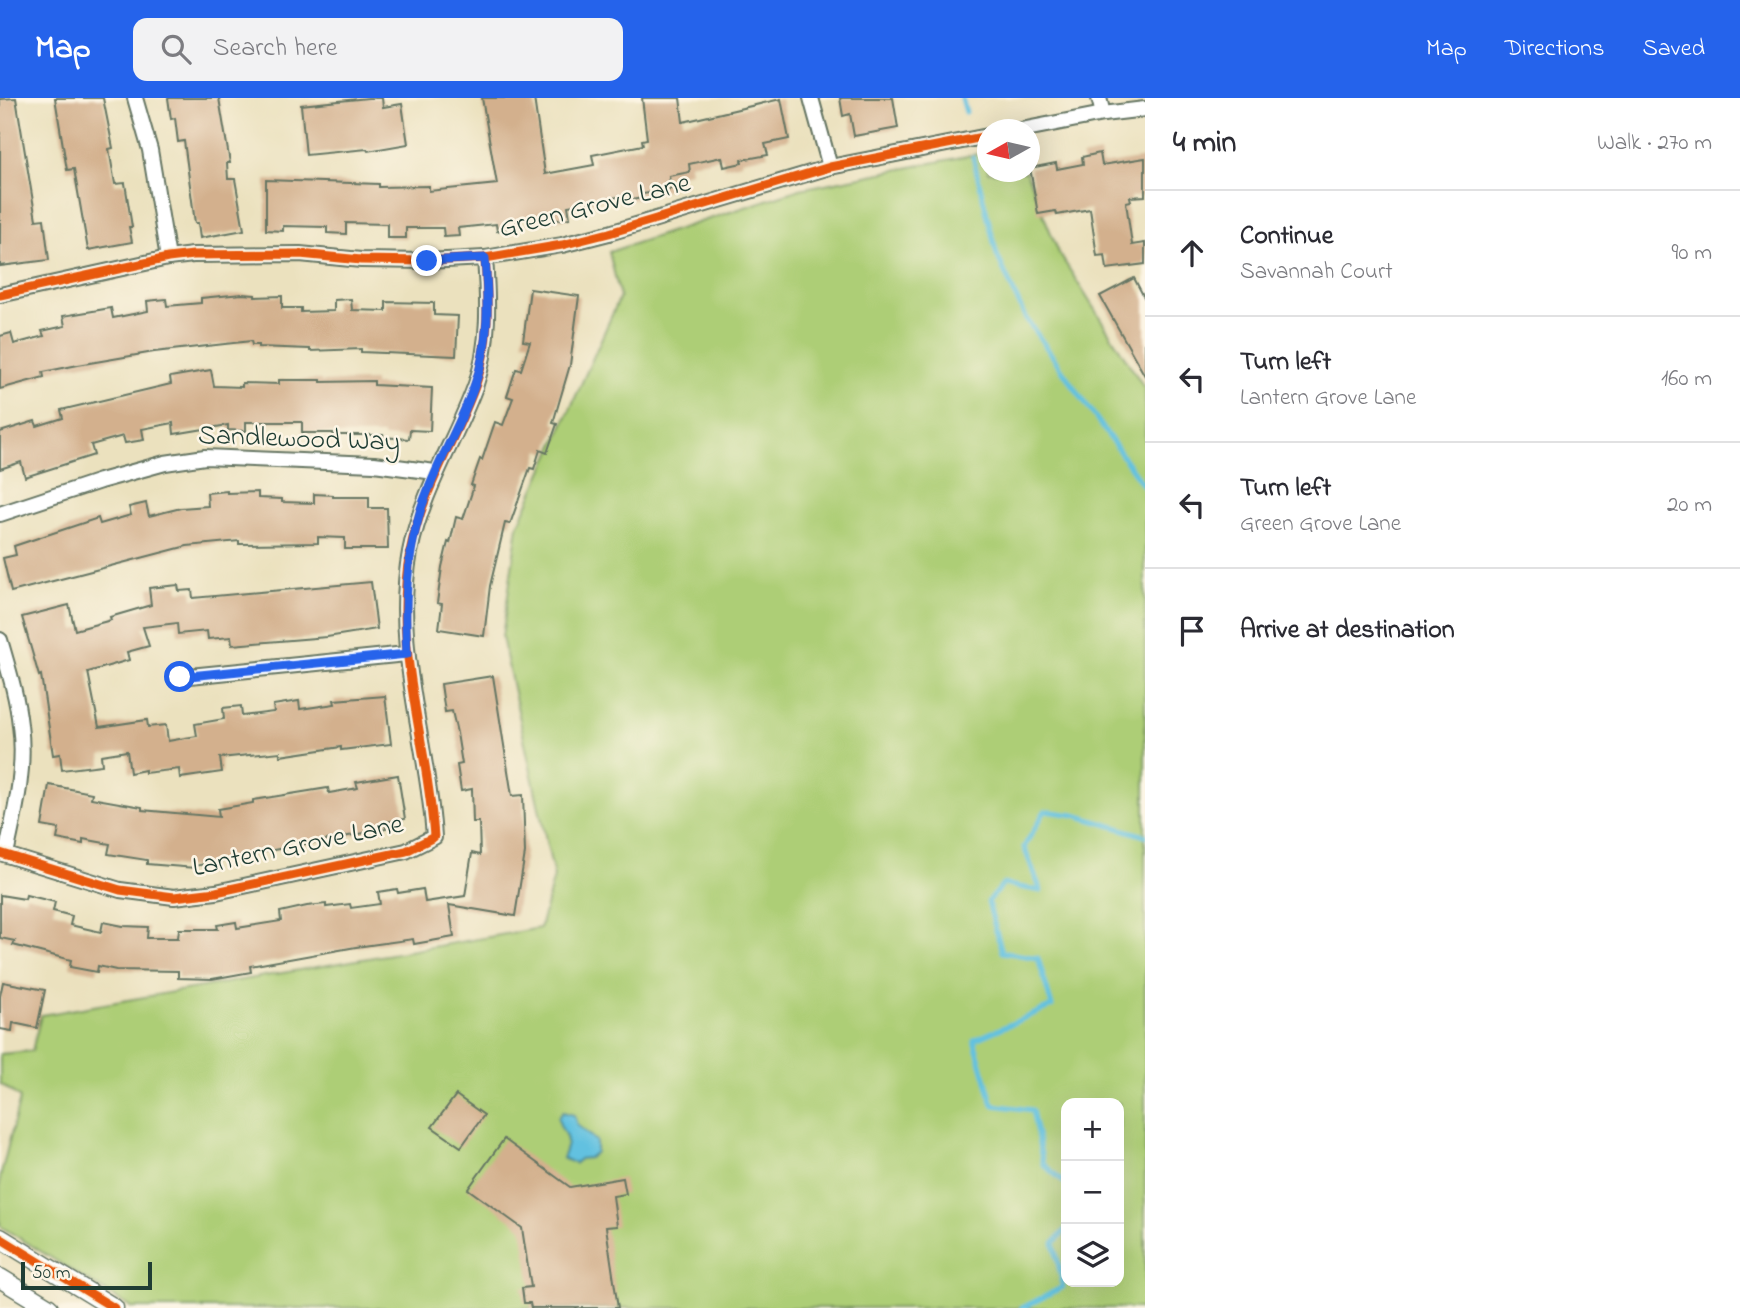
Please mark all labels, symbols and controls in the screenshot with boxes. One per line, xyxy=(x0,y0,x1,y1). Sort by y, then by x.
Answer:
search box xyxy=(133,18,623,81)
text: Map xyxy=(35,25,91,73)
icon: search xyxy=(157,30,195,68)
text: Search here xyxy=(213,30,337,68)
text: Map xyxy=(1426,32,1467,67)
text: Directions xyxy=(1505,32,1604,67)
text: Saved xyxy=(1642,32,1705,67)
north arrow xyxy=(977,119,1040,182)
text: 4 min xyxy=(1173,122,1236,166)
text: Walk · 270 m xyxy=(1597,127,1712,160)
street label: Green Grove Lane xyxy=(495,163,695,251)
text: Continue xyxy=(1240,218,1333,256)
icon: ahead xyxy=(1173,234,1211,272)
text: 90 m xyxy=(1672,237,1712,270)
route end xyxy=(411,245,442,276)
text: Savannah Court xyxy=(1240,256,1393,289)
text: Turn left xyxy=(1240,344,1331,382)
icon: left xyxy=(1173,360,1211,398)
text: 160 m xyxy=(1661,363,1712,396)
text: Lantern Grove Lane xyxy=(1240,382,1416,415)
street label: Sandlewood Way xyxy=(197,416,401,464)
text: Turn left xyxy=(1240,470,1331,508)
icon: left xyxy=(1173,486,1211,524)
text: 20 m xyxy=(1667,489,1712,522)
text: Green Grove Lane xyxy=(1240,508,1401,541)
icon: arrive xyxy=(1173,612,1211,650)
text: Arrive at destination xyxy=(1240,612,1455,650)
route start xyxy=(164,661,195,692)
street label: Lantern Grove Lane xyxy=(189,805,408,889)
map controls xyxy=(1061,1098,1124,1287)
button: + xyxy=(1061,1098,1124,1161)
button: − xyxy=(1061,1161,1124,1224)
button: layers xyxy=(1061,1224,1124,1287)
scale bar xyxy=(21,1259,152,1291)
text: 50 m xyxy=(32,1260,71,1287)

